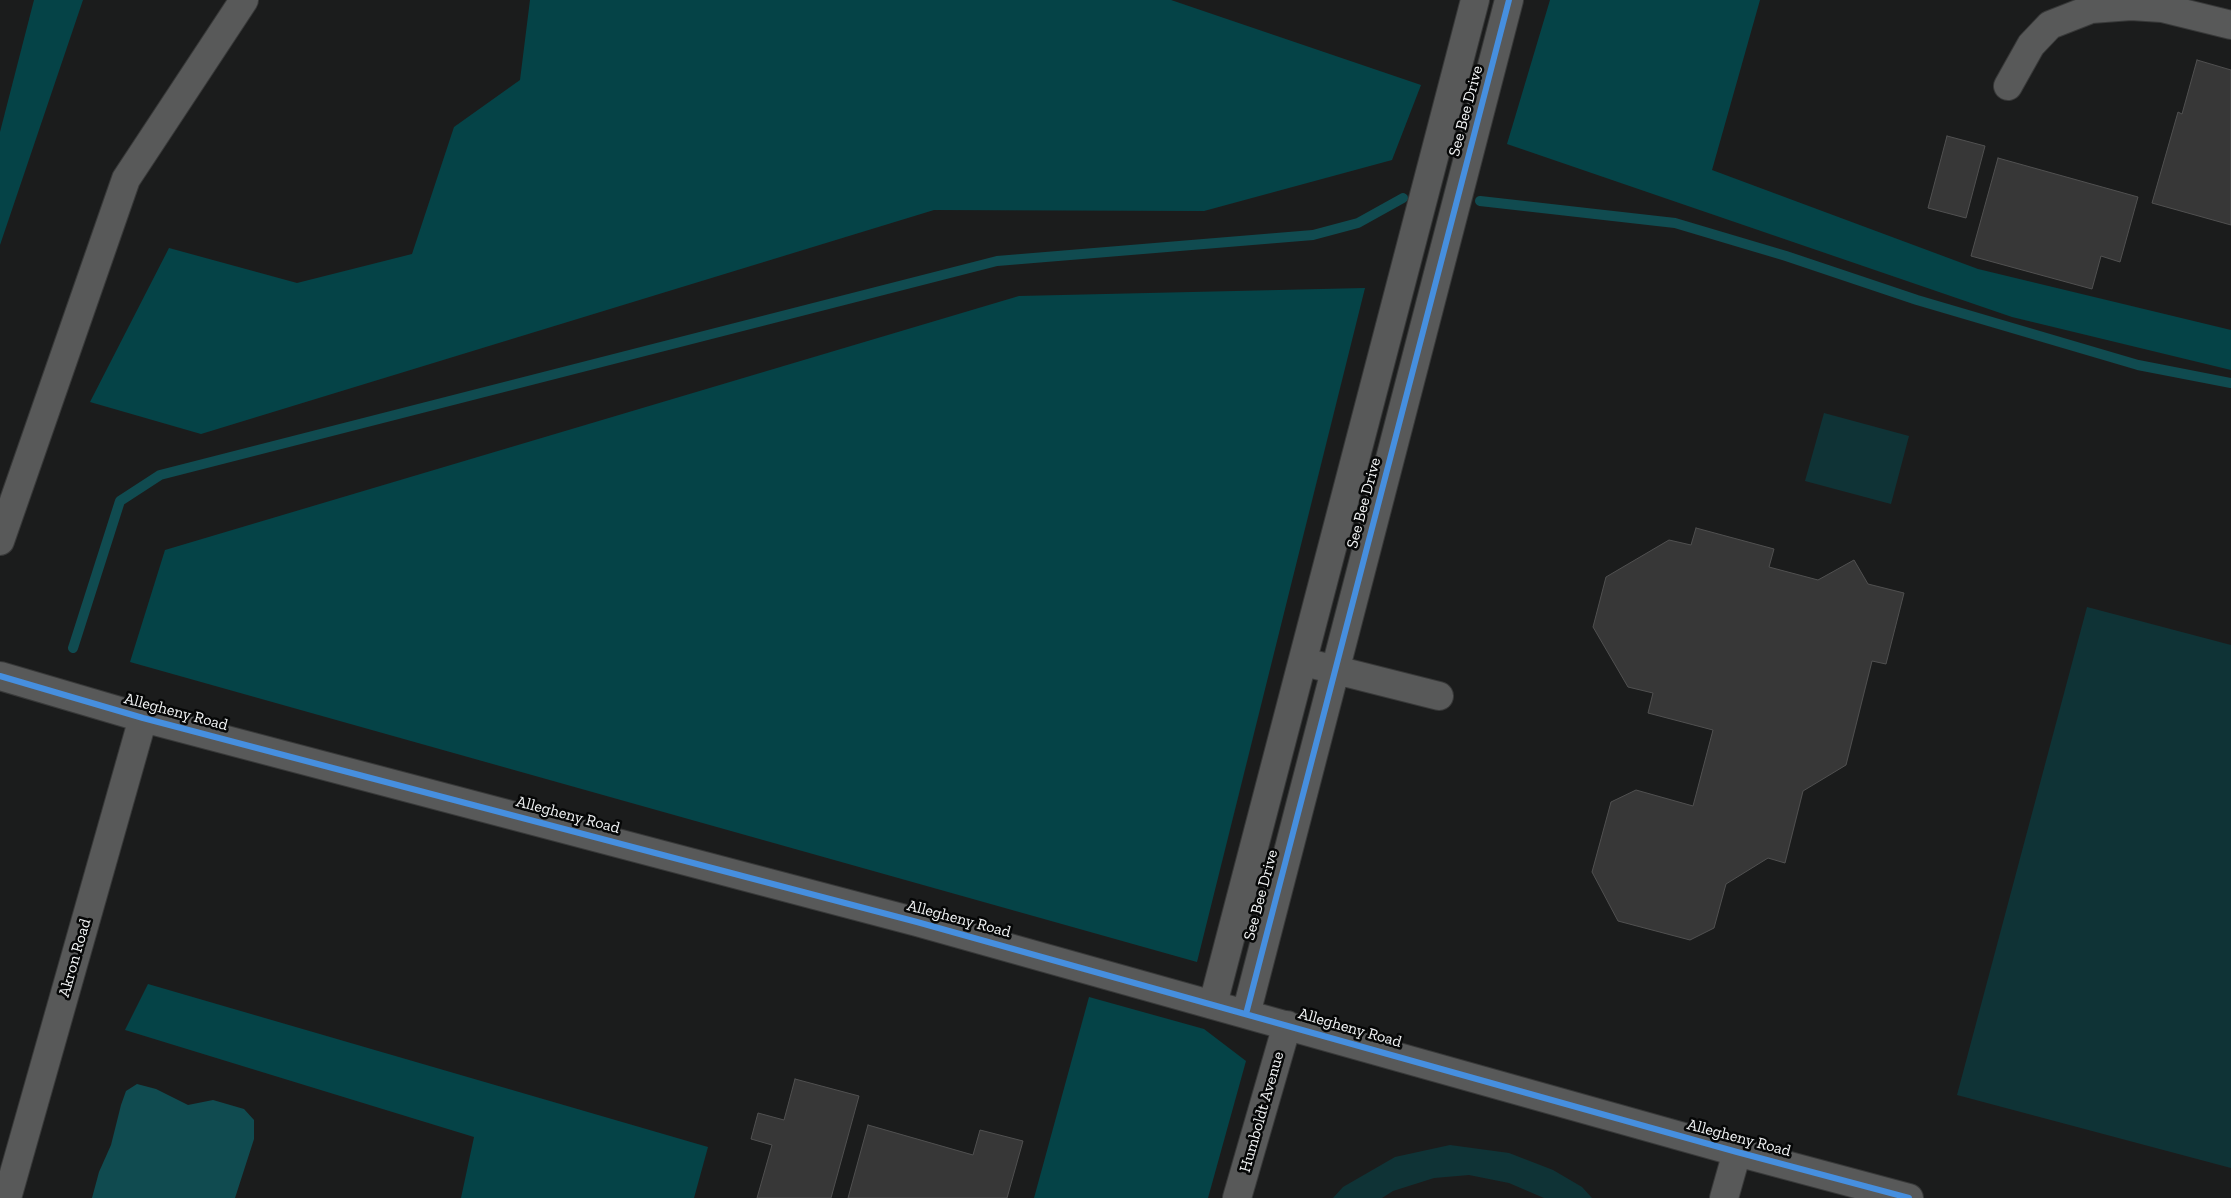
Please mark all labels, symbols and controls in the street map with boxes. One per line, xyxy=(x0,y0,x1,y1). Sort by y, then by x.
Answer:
street label: See Bee Drive xyxy=(1445,64,1487,158)
street label: See Bee Drive xyxy=(1343,456,1385,550)
street label: Allegheny Road xyxy=(122,689,230,735)
street label: Allegheny Road xyxy=(514,792,622,838)
street label: See Bee Drive xyxy=(1240,848,1282,942)
street label: Allegheny Road xyxy=(905,896,1013,942)
street label: Akron Road xyxy=(55,917,95,999)
street label: Allegheny Road xyxy=(1296,1004,1404,1052)
street label: Humboldt Avenue xyxy=(1236,1049,1288,1175)
street label: Allegheny Road xyxy=(1685,1115,1793,1161)

